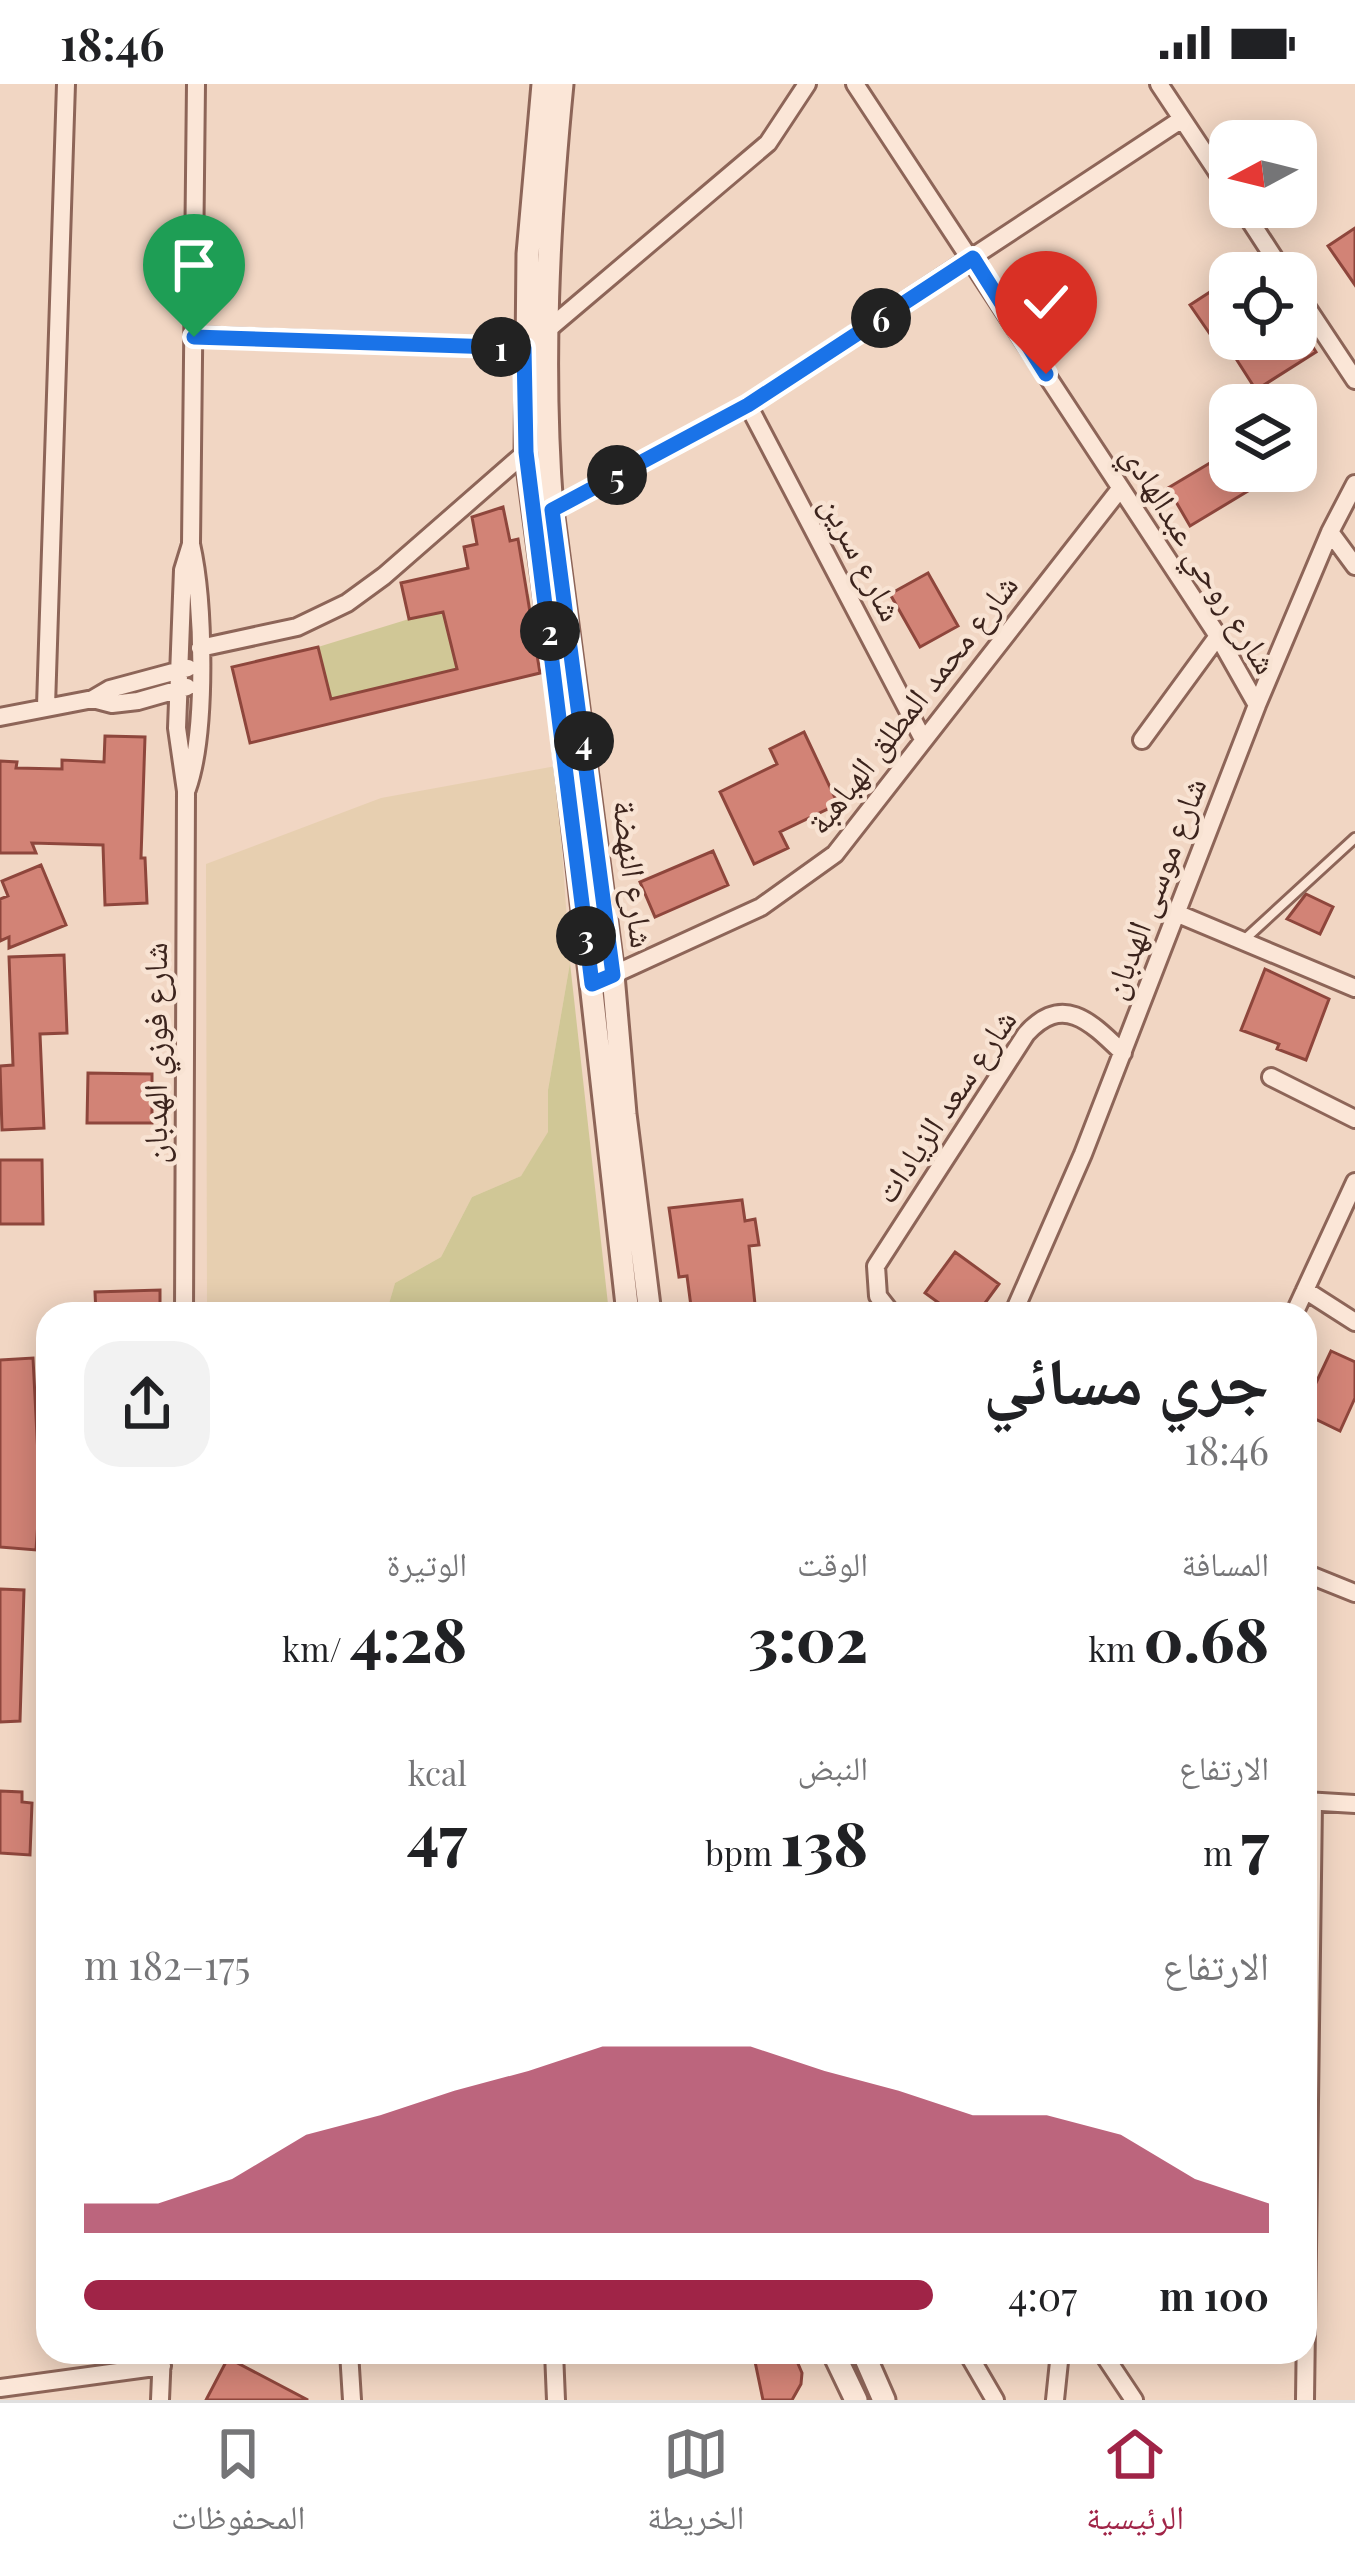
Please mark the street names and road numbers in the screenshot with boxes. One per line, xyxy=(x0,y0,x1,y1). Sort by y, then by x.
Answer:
street label: شارع روحي عبدالهادي xyxy=(1108,435,1290,684)
street label: شارع سرين xyxy=(811,486,915,628)
street label: شارع محمد المطلق الهباهبة xyxy=(795,564,1027,843)
street label: شارع موسى الهدبان xyxy=(1090,770,1216,1005)
street label: شارع النهضة xyxy=(604,797,667,950)
street label: شارع فوزي الهدبان xyxy=(131,942,181,1164)
street label: شارع سعد الزيادات xyxy=(862,999,1025,1211)

